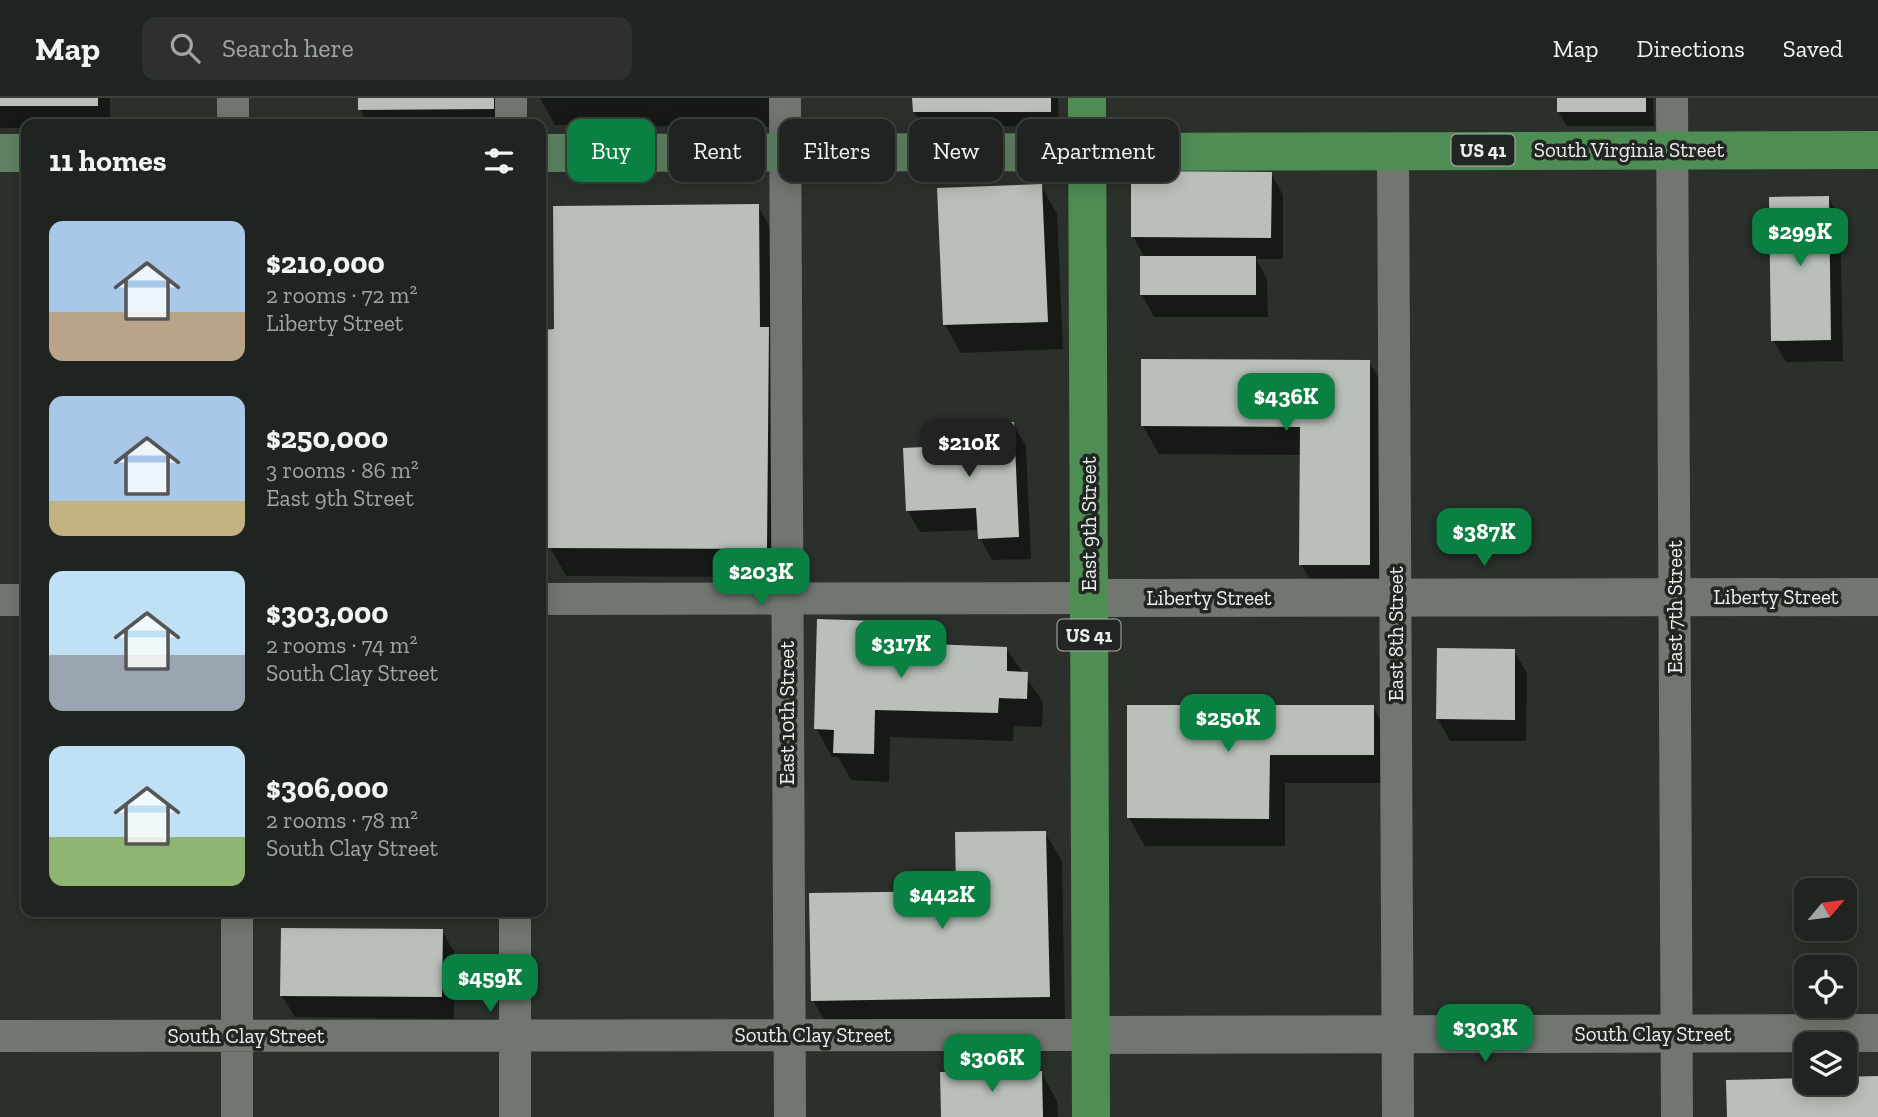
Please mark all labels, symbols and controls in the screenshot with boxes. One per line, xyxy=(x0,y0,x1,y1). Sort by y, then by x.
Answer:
search box xyxy=(142,17,632,80)
text: Map xyxy=(35,29,100,68)
icon: search xyxy=(166,29,204,67)
text: Search here xyxy=(222,32,354,64)
text: Map xyxy=(1553,34,1599,63)
text: Directions xyxy=(1637,34,1745,63)
text: Saved xyxy=(1783,34,1843,63)
chip: Buy xyxy=(567,119,655,182)
chip: Rent xyxy=(669,119,765,182)
chip: Filters xyxy=(779,119,895,182)
chip: New xyxy=(909,119,1003,182)
chip: Apartment xyxy=(1017,119,1179,182)
road number: US 41 xyxy=(1452,134,1514,166)
street label: South Virginia Street xyxy=(1534,137,1724,162)
icon: filters xyxy=(480,142,518,180)
text: 11 homes xyxy=(49,143,167,179)
pin: $299K xyxy=(1751,208,1849,268)
text: $299K xyxy=(1768,217,1832,245)
text: $210,000 xyxy=(266,245,385,281)
icon: home xyxy=(105,249,189,333)
text: 2 rooms · 72 m² xyxy=(266,281,417,309)
text: Liberty Street xyxy=(266,309,403,337)
pin: $436K xyxy=(1237,374,1335,433)
text: $436K xyxy=(1254,382,1318,410)
text: $250,000 xyxy=(266,420,388,456)
pin: $210K xyxy=(920,420,1018,479)
icon: home xyxy=(105,424,189,508)
text: $210K xyxy=(938,428,1000,456)
text: 3 rooms · 86 m² xyxy=(266,456,419,484)
street label: East 9th Street xyxy=(1076,456,1101,591)
text: East 9th Street xyxy=(266,484,414,512)
pin: $387K xyxy=(1435,508,1533,568)
text: $387K xyxy=(1453,517,1515,545)
street label: East 7th Street xyxy=(1662,540,1687,674)
pin: $203K xyxy=(712,548,810,608)
text: $203K xyxy=(729,557,793,585)
street label: East 8th Street xyxy=(1383,566,1408,702)
street label: Liberty Street xyxy=(1713,584,1839,609)
street label: Liberty Street xyxy=(1146,585,1272,610)
text: $303,000 xyxy=(266,595,389,631)
icon: home xyxy=(105,599,189,683)
pin: $317K xyxy=(852,620,950,680)
road number: US 41 xyxy=(1058,620,1120,650)
text: $317K xyxy=(871,629,931,657)
text: 2 rooms · 74 m² xyxy=(266,631,417,659)
street label: East 10th Street xyxy=(774,641,799,785)
text: South Clay Street xyxy=(266,659,438,687)
pin: $250K xyxy=(1179,694,1277,754)
text: $250K xyxy=(1196,703,1260,731)
text: $306,000 xyxy=(266,770,389,806)
icon: home xyxy=(105,774,189,858)
text: 2 rooms · 78 m² xyxy=(266,806,418,834)
text: South Clay Street xyxy=(266,834,438,862)
pin: $442K xyxy=(893,872,991,931)
north arrow xyxy=(1794,878,1857,942)
map controls xyxy=(1794,878,1857,1095)
text: $442K xyxy=(909,880,975,908)
pin: $459K xyxy=(441,954,539,1014)
button: locate xyxy=(1794,955,1857,1018)
text: $459K xyxy=(458,963,522,991)
pin: $303K xyxy=(1436,1004,1534,1064)
text: $303K xyxy=(1453,1013,1517,1041)
street label: South Clay Street xyxy=(1574,1021,1732,1046)
street label: South Clay Street xyxy=(734,1022,892,1047)
street label: South Clay Street xyxy=(167,1023,325,1048)
button: layers xyxy=(1794,1032,1857,1095)
pin: $306K xyxy=(943,1034,1041,1094)
text: $306K xyxy=(960,1043,1024,1071)

